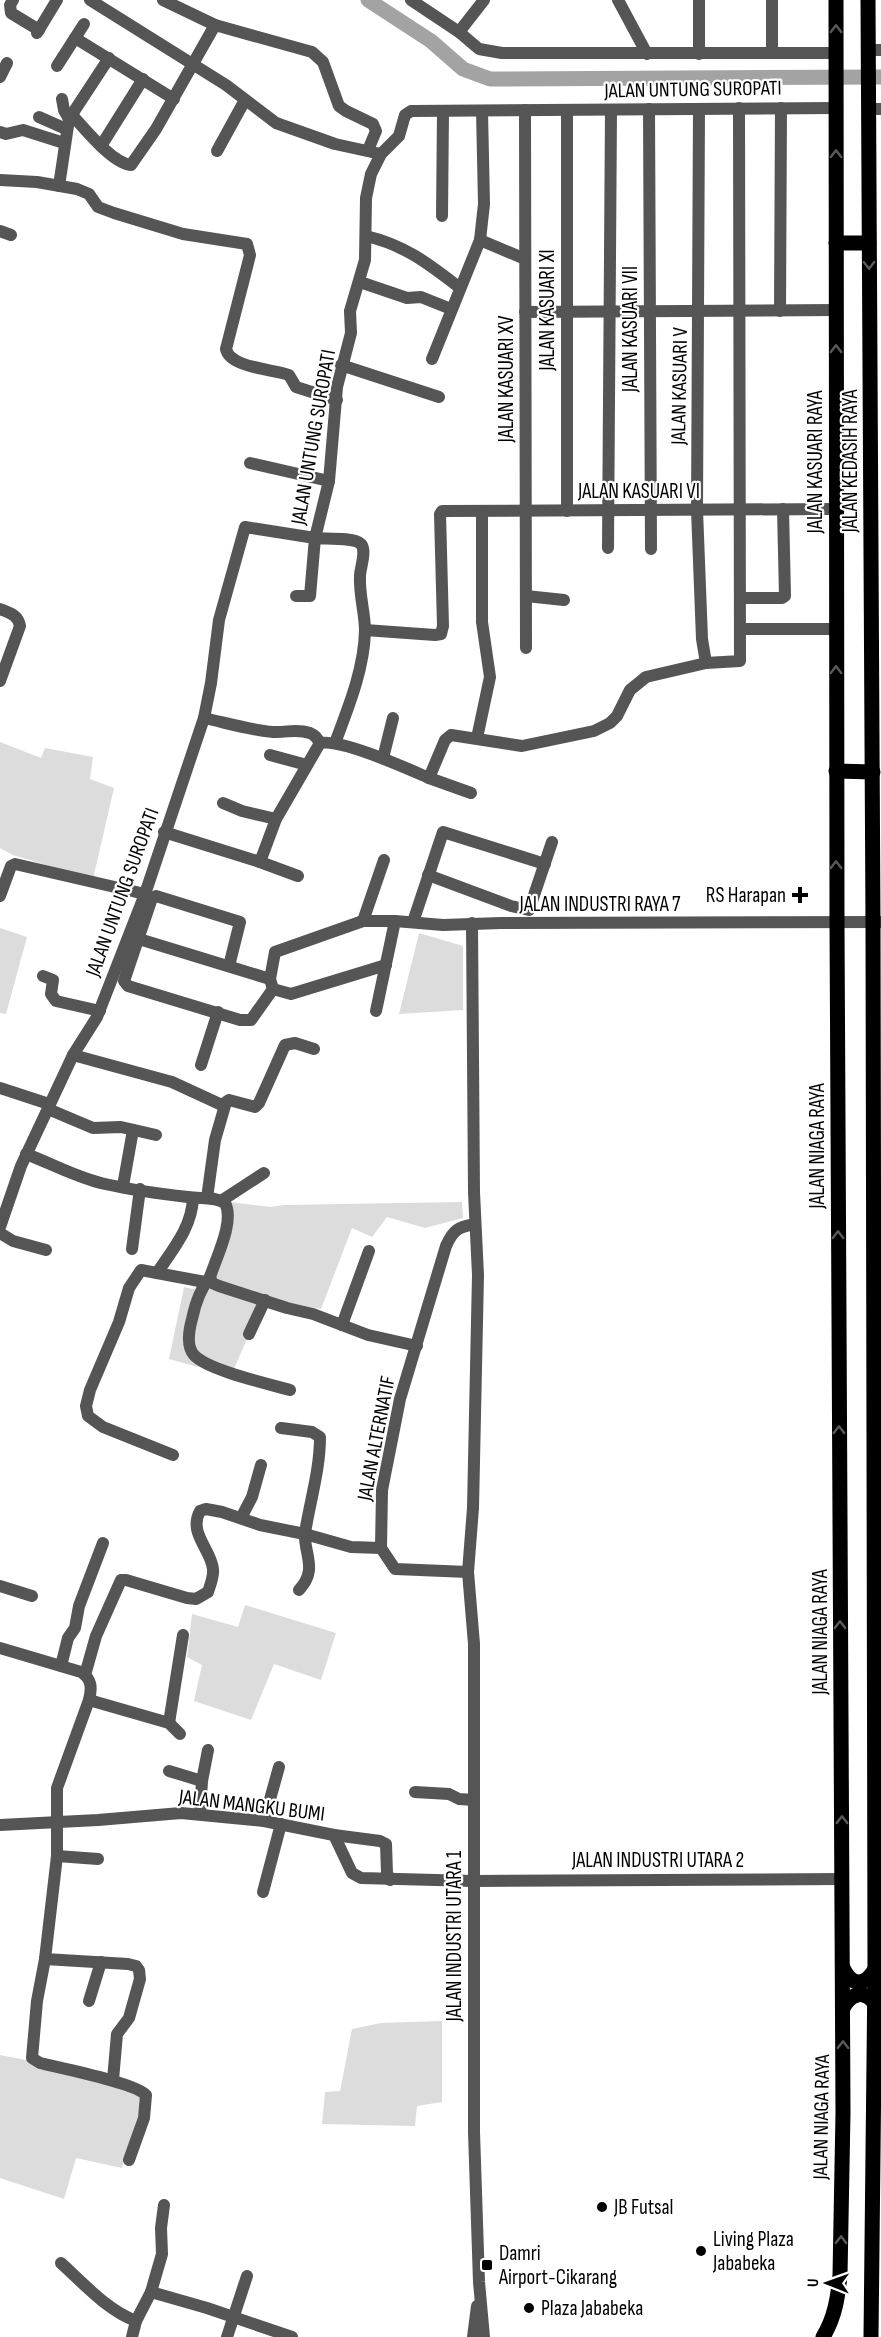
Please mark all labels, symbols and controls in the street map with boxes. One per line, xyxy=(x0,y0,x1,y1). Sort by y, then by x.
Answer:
one-way arrow xyxy=(830,25,842,34)
street label: JALAN UNTUNG SUROPATI xyxy=(603,75,782,104)
one-way arrow xyxy=(830,149,842,158)
street label: JALAN KASUARI XI xyxy=(535,249,560,372)
one-way arrow xyxy=(863,261,875,270)
street label: JALAN KASUARI VII xyxy=(618,266,643,393)
street label: JALAN KASUARI XV xyxy=(494,315,519,443)
street label: JALAN KASUARI V xyxy=(666,326,693,446)
one-way arrow xyxy=(830,344,842,353)
street label: JALAN UNTUNG SUROPATI xyxy=(286,348,341,528)
street label: JALAN KEDASIH RAYA xyxy=(838,388,863,534)
street label: JALAN KASUARI RAYA xyxy=(803,390,828,534)
street label: JALAN KASUARI VI xyxy=(577,479,700,504)
one-way arrow xyxy=(830,665,842,674)
street label: JALAN UNTUNG SUROPATI xyxy=(80,805,165,981)
one-way arrow xyxy=(830,860,842,869)
place label: RS Harapan xyxy=(706,883,786,908)
marker: RS Harapan xyxy=(791,886,809,904)
street label: JALAN INDUSTRI RAYA 7 xyxy=(519,892,681,917)
street label: JALAN NIAGA RAYA xyxy=(805,1082,830,1210)
one-way arrow xyxy=(832,1231,844,1240)
street label: JALAN ALTERNATIF xyxy=(352,1374,401,1504)
one-way arrow xyxy=(833,1426,845,1435)
street label: JALAN NIAGA RAYA xyxy=(808,1568,833,1696)
one-way arrow xyxy=(834,1621,847,1630)
street label: JALAN MANGKU BUMI xyxy=(177,1784,326,1827)
one-way arrow xyxy=(836,1816,848,1825)
street label: JALAN INDUSTRI UTARA 2 xyxy=(571,1848,744,1873)
street label: JALAN INDUSTRI UTARA 1 xyxy=(442,1850,467,2022)
one-way arrow xyxy=(836,2040,849,2049)
street label: JALAN NIAGA RAYA xyxy=(808,2053,835,2181)
place label: JB Futsal xyxy=(613,2195,673,2220)
marker: JB Futsal xyxy=(595,2200,609,2214)
place label: Living Plaza Jababeka xyxy=(712,2227,794,2276)
one-way arrow xyxy=(834,2235,847,2244)
place label: Damri Airport-Cikarang xyxy=(498,2241,617,2290)
marker: Living Plaza Jababeka xyxy=(694,2244,708,2258)
north arrow xyxy=(797,2253,857,2313)
marker: Damri Airport-Cikarang xyxy=(480,2258,494,2272)
text: U xyxy=(804,2278,823,2287)
place label: Plaza Jababeka xyxy=(541,2296,643,2321)
marker: Plaza Jababeka xyxy=(522,2301,536,2315)

